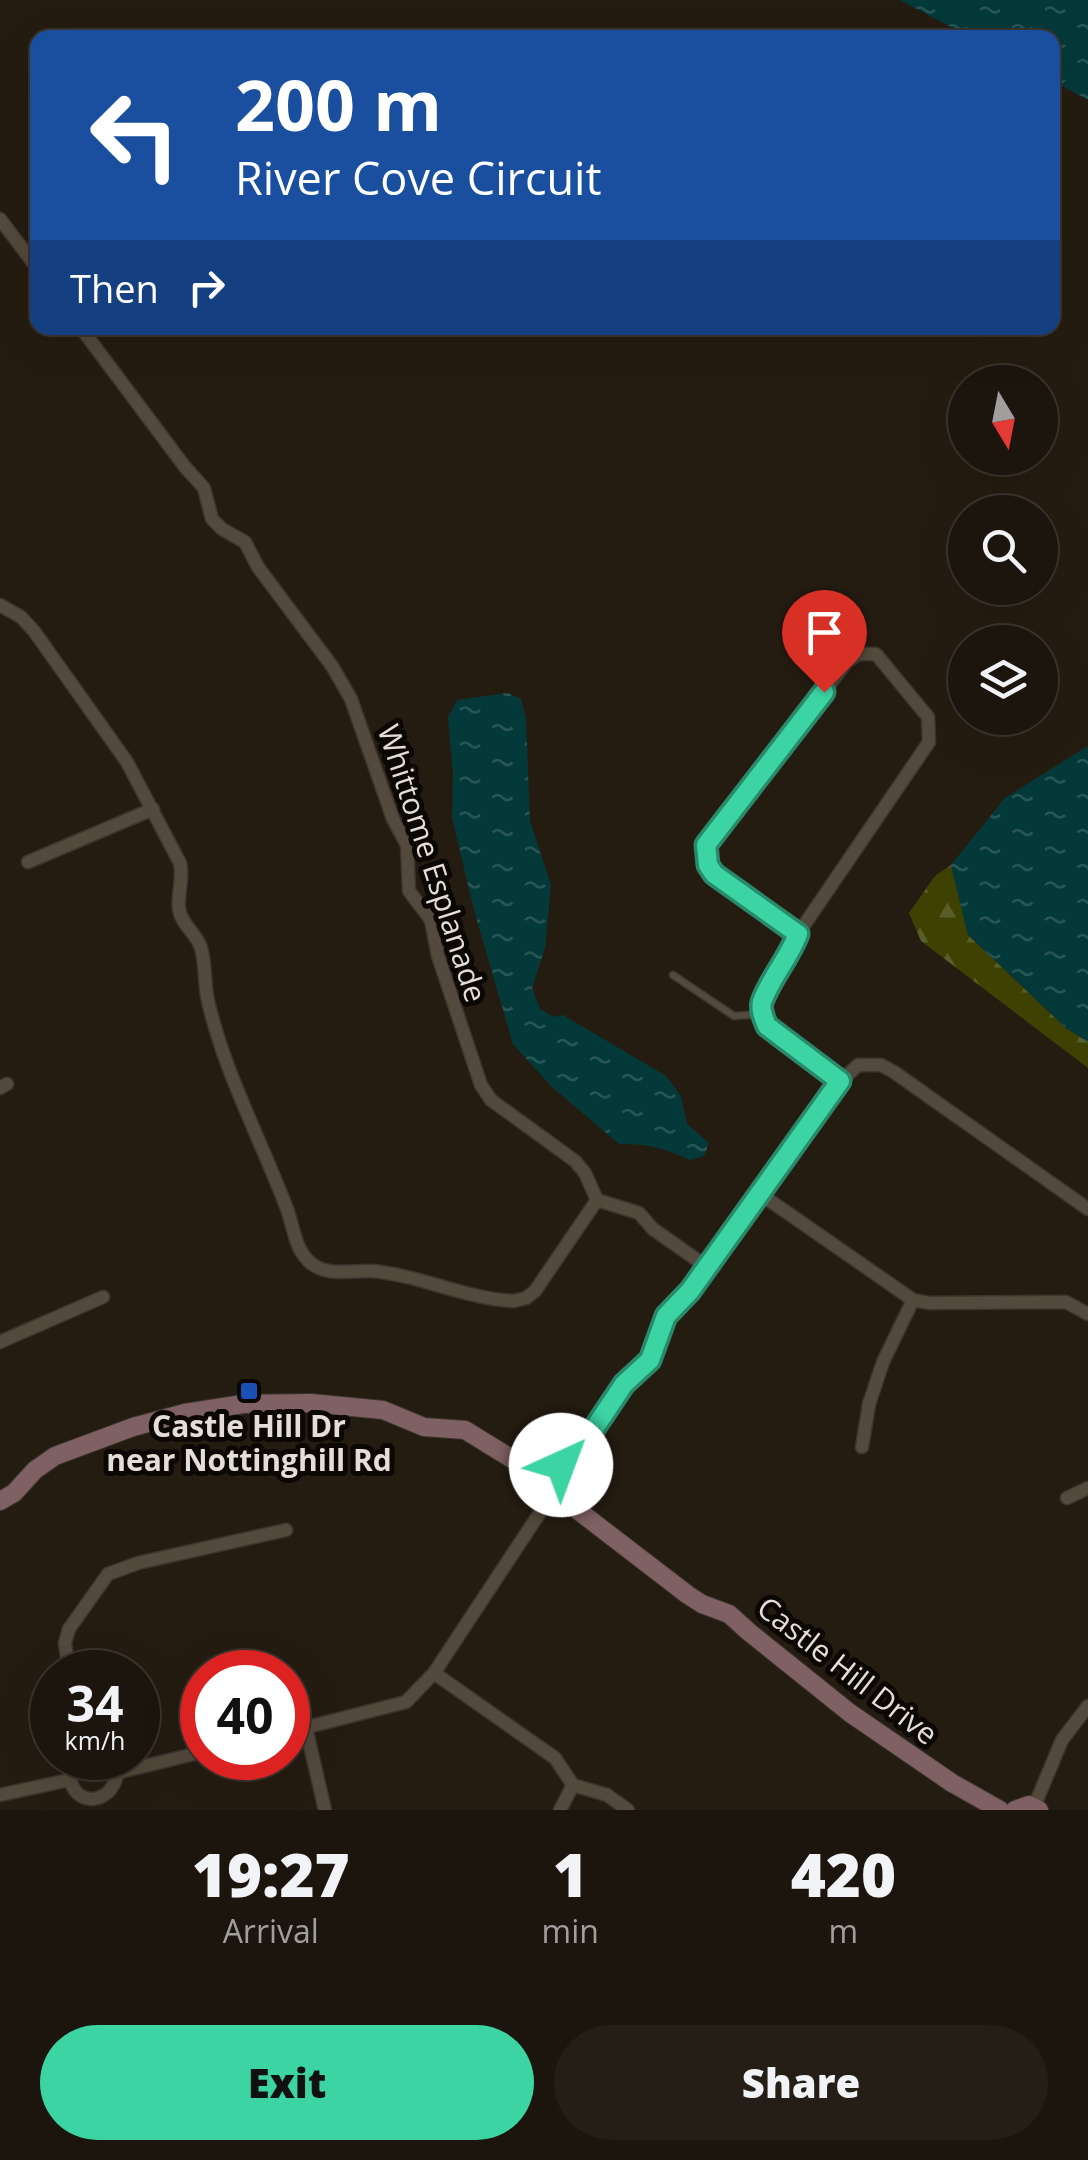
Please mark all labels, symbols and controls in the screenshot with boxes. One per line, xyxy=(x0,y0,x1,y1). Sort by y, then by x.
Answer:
text: 200 m xyxy=(235,56,442,152)
icon: left xyxy=(70,70,200,200)
text: River Cove Circuit xyxy=(235,147,601,208)
icon: right xyxy=(179,260,234,315)
text: Then xyxy=(70,262,159,314)
north arrow xyxy=(948,365,1058,475)
map controls xyxy=(948,365,1058,735)
button: search xyxy=(948,495,1058,605)
pin xyxy=(782,590,867,693)
icon: arrive xyxy=(797,605,852,660)
button: layers xyxy=(948,625,1058,735)
street label: Whittome Esplanade xyxy=(369,719,497,1007)
marker: Castle Hill Dr near Nottinghill Rd xyxy=(238,1380,260,1402)
place label: Castle Hill Dr near Nottinghill Rd xyxy=(106,1405,392,1480)
position arrow xyxy=(509,1413,613,1517)
street label: Castle Hill Drive xyxy=(749,1586,947,1754)
speed limit sign: 40 xyxy=(180,1650,310,1780)
text: 34 xyxy=(66,1669,124,1737)
text: km/h xyxy=(65,1723,125,1757)
text: 19:27 xyxy=(192,1833,350,1915)
text: 1 xyxy=(553,1833,588,1915)
text: 420 xyxy=(791,1833,896,1915)
text: Arrival xyxy=(223,1909,319,1952)
text: min xyxy=(542,1909,599,1952)
text: m xyxy=(829,1909,858,1952)
button: Exit xyxy=(40,2025,534,2140)
button: Share xyxy=(554,2025,1048,2140)

